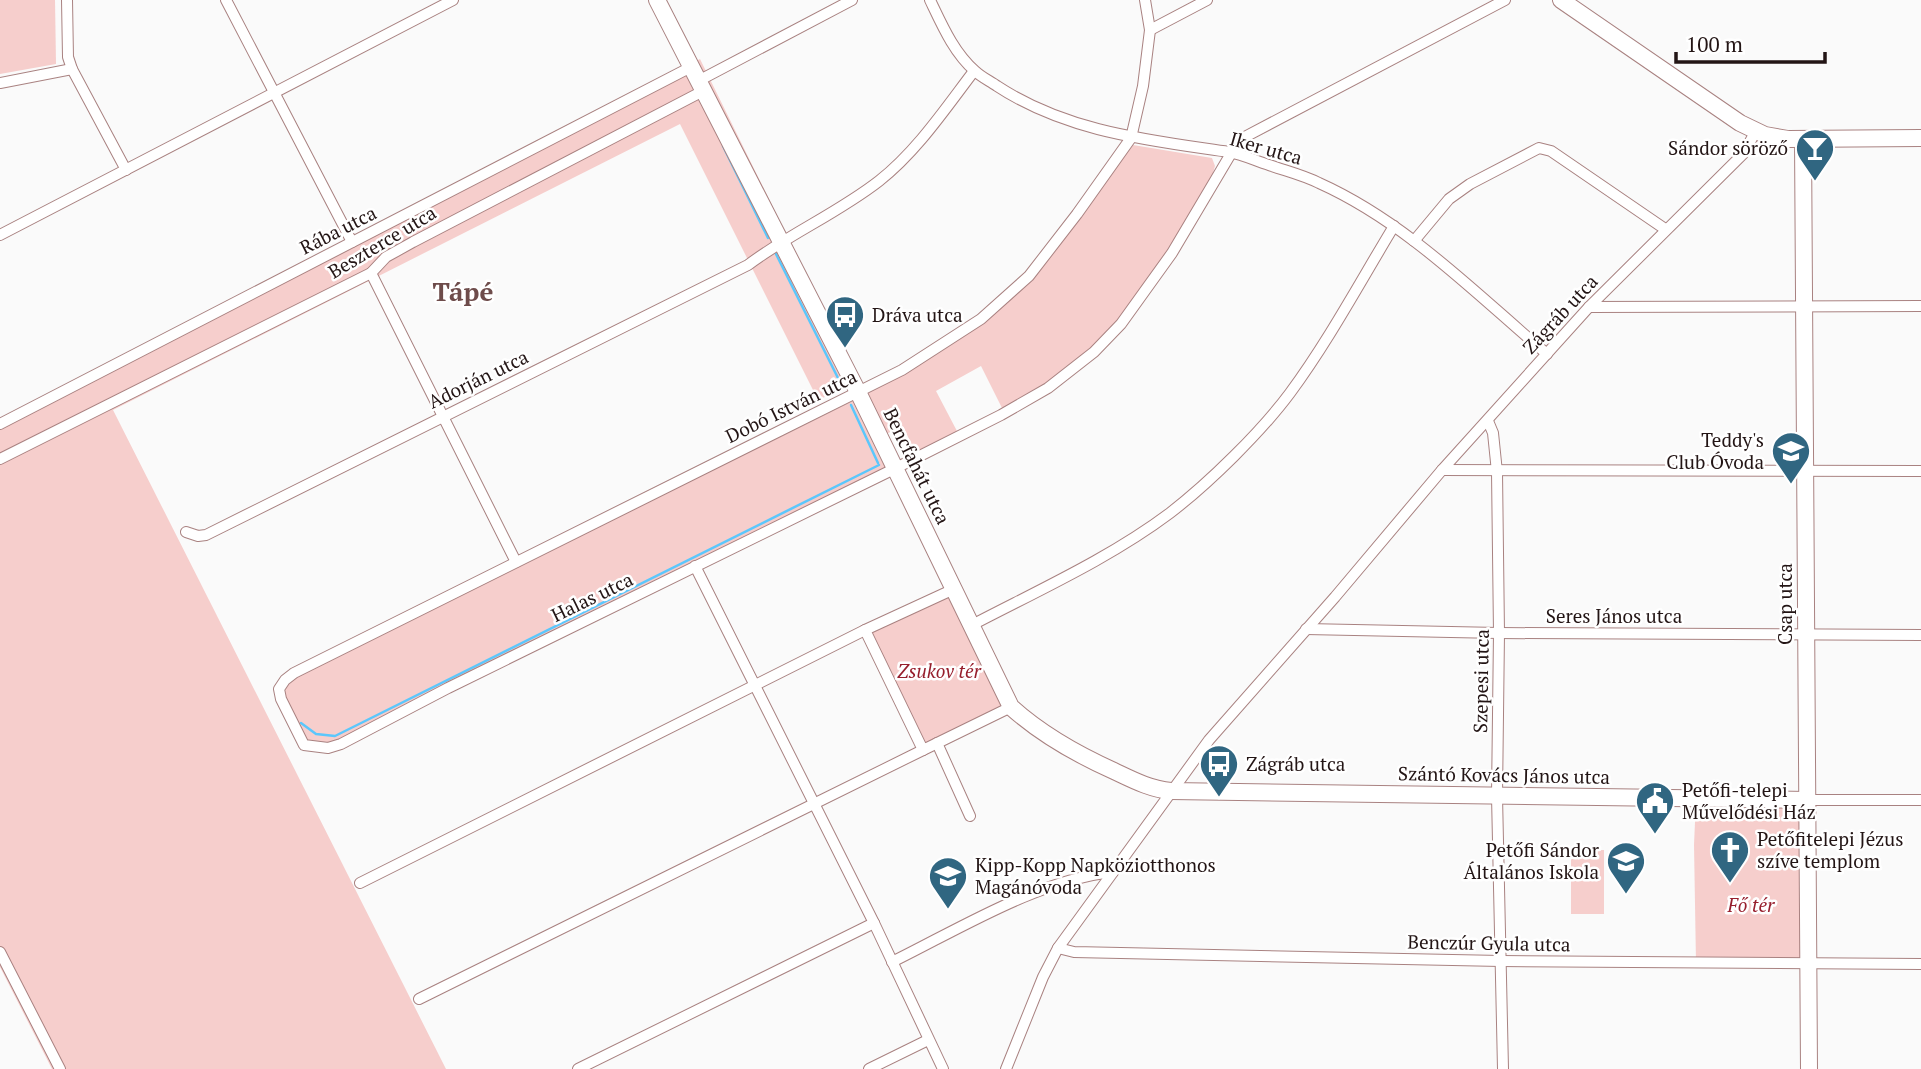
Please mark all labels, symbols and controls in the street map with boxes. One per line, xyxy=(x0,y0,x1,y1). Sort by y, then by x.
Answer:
scale bar xyxy=(1676,21,1825,65)
text: 100 m xyxy=(1686,30,1743,58)
street label: Iker utca xyxy=(1227,125,1306,170)
bar icon: Sándor söröző xyxy=(1794,127,1836,182)
place label: Sándor söröző xyxy=(1668,135,1788,160)
street label: Rába utca xyxy=(295,199,381,259)
street label: Beszterce utca xyxy=(323,199,441,284)
street label: Zágráb utca xyxy=(1517,268,1603,359)
district label: Tápé xyxy=(433,274,493,308)
bus stop icon: Dráva utca xyxy=(824,294,866,349)
place label: Dráva utca xyxy=(872,302,963,327)
street label: Adorján utca xyxy=(423,343,532,414)
street label: Dobó István utca xyxy=(721,363,861,448)
street label: Bencfahát utca xyxy=(879,404,957,528)
place label: Teddy's Club Óvoda xyxy=(1666,427,1764,474)
school or university icon: Teddy's Club Óvoda xyxy=(1770,430,1812,485)
street label: Csap utca xyxy=(1772,563,1797,645)
street label: Halas utca xyxy=(547,566,637,627)
street label: Seres János utca xyxy=(1546,603,1683,628)
street label: Szepesi utca xyxy=(1467,628,1494,733)
park label: Zsukov tér xyxy=(897,658,982,683)
bus stop icon: Zágráb utca xyxy=(1198,743,1240,798)
place label: Zágráb utca xyxy=(1246,751,1346,776)
street label: Szántó Kovács János utca xyxy=(1398,760,1611,789)
place label: Petőfi-telepi Művelődési Ház xyxy=(1682,777,1816,824)
public building icon: Petőfi-telepi Művelődési Ház xyxy=(1634,780,1676,835)
place label: Petőfitelepi Jézus szíve templom xyxy=(1757,826,1903,873)
church icon: Petőfitelepi Jézus szíve templom xyxy=(1709,829,1751,884)
place label: Petőfi Sándor Általános Iskola xyxy=(1463,837,1600,884)
school or university icon: Petőfi Sándor Általános Iskola xyxy=(1605,840,1647,895)
place label: Kipp-Kopp Napköziotthonos Magánóvoda xyxy=(975,852,1216,899)
school or university icon: Kipp-Kopp Napköziotthonos Magánóvoda xyxy=(927,855,969,910)
park label: Fő tér xyxy=(1727,892,1775,917)
street label: Benczúr Gyula utca xyxy=(1407,929,1571,956)

